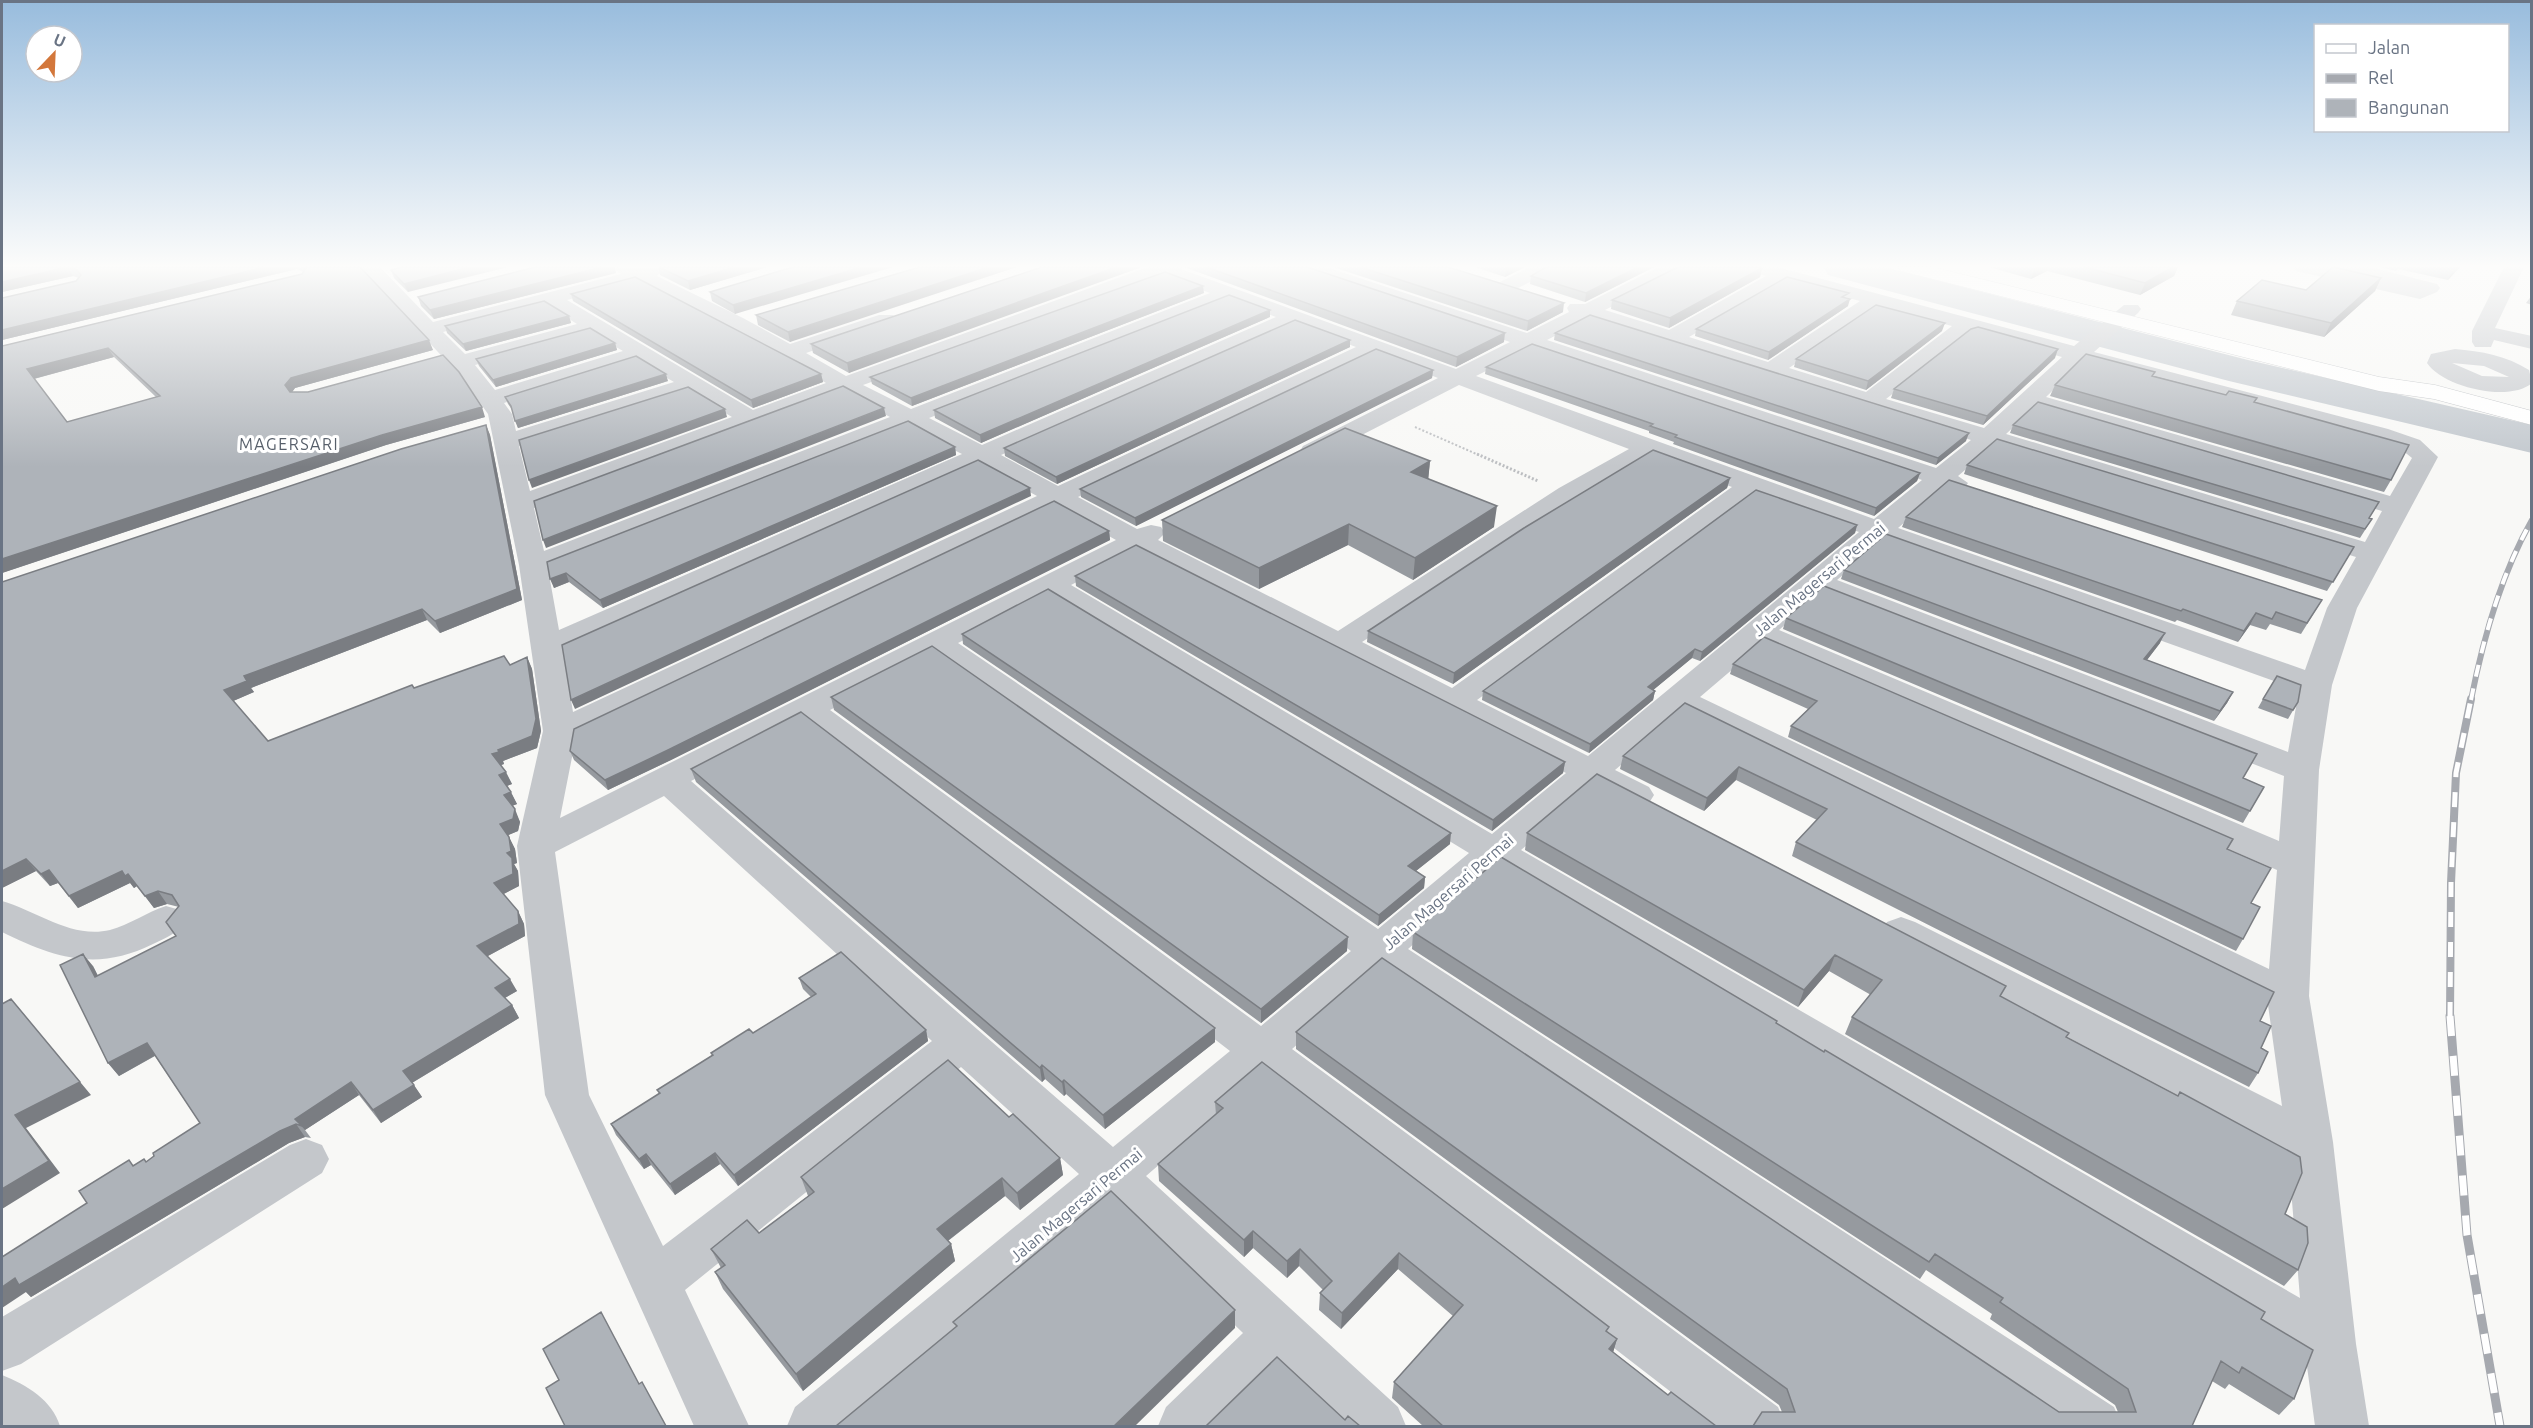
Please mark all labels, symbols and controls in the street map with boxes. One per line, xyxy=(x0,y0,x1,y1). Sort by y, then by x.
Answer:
north arrow xyxy=(24,24,84,84)
legend xyxy=(2314,24,2509,132)
text: U xyxy=(51,30,69,51)
text: Jalan xyxy=(2368,37,2410,57)
text: Rel xyxy=(2368,67,2394,87)
text: Bangunan xyxy=(2368,97,2449,117)
district label: MAGERSARI xyxy=(239,435,339,453)
street label: Jalan Magersari Permai xyxy=(1749,519,1889,639)
street label: Jalan Magersari Permai xyxy=(1379,831,1517,953)
street label: Jalan Magersari Permai xyxy=(1006,1145,1146,1265)

